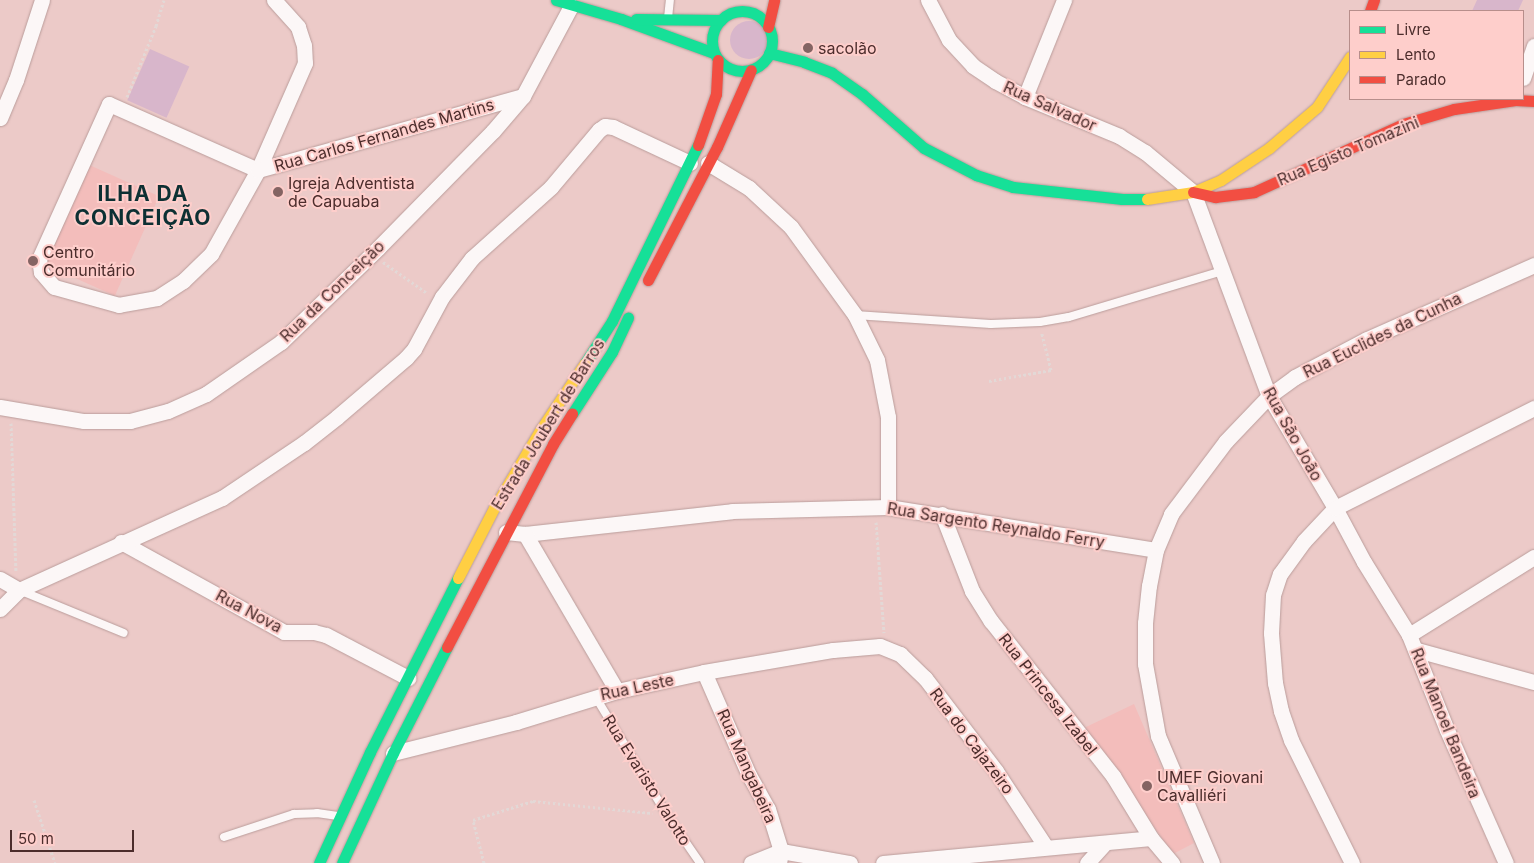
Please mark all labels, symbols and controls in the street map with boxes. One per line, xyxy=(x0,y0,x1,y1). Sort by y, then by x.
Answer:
legend xyxy=(1349,10,1524,100)
text: Livre xyxy=(1396,20,1431,39)
place label: sacolão xyxy=(818,38,877,58)
marker: sacolão xyxy=(802,42,814,54)
text: Lento xyxy=(1396,45,1436,64)
text: Parado xyxy=(1396,70,1446,89)
street label: Rua Salvador xyxy=(1001,77,1099,135)
street label: Rua Carlos Fernandes Martins xyxy=(272,94,496,176)
street label: Rua Egisto Tomazini xyxy=(1274,112,1422,190)
place label: Igreja Adventista de Capuaba xyxy=(288,173,415,211)
district label: ILHA DA CONCEIÇÃO xyxy=(73,181,213,231)
marker: Igreja Adventista de Capuaba xyxy=(272,186,284,198)
street label: Rua da Conceição xyxy=(276,236,388,346)
place label: Centro Comunitário xyxy=(43,242,135,280)
marker: Centro Comunitário xyxy=(27,255,39,267)
street label: Rua Euclides da Cunha xyxy=(1300,288,1464,382)
street label: Estrada Joubert de Barros xyxy=(487,335,609,513)
street label: Rua São João xyxy=(1259,384,1327,484)
street label: Rua Sargento Reynaldo Ferry xyxy=(886,498,1106,552)
street label: Rua Nova xyxy=(212,586,286,636)
street label: Rua Princesa Izabel xyxy=(995,630,1101,758)
street label: Rua Manoel Bandeira xyxy=(1407,645,1485,801)
street label: Rua Leste xyxy=(599,670,675,704)
street label: Rua do Cajazeiro xyxy=(926,684,1018,798)
street label: Rua Mangabeira xyxy=(713,706,781,826)
street label: Rua Evaristo Valotto xyxy=(599,711,695,849)
place label: UMEF Giovani Cavalliéri xyxy=(1157,767,1263,805)
marker: UMEF Giovani Cavalliéri xyxy=(1141,780,1153,792)
scale bar xyxy=(12,820,136,852)
text: 50 m xyxy=(18,829,54,848)

